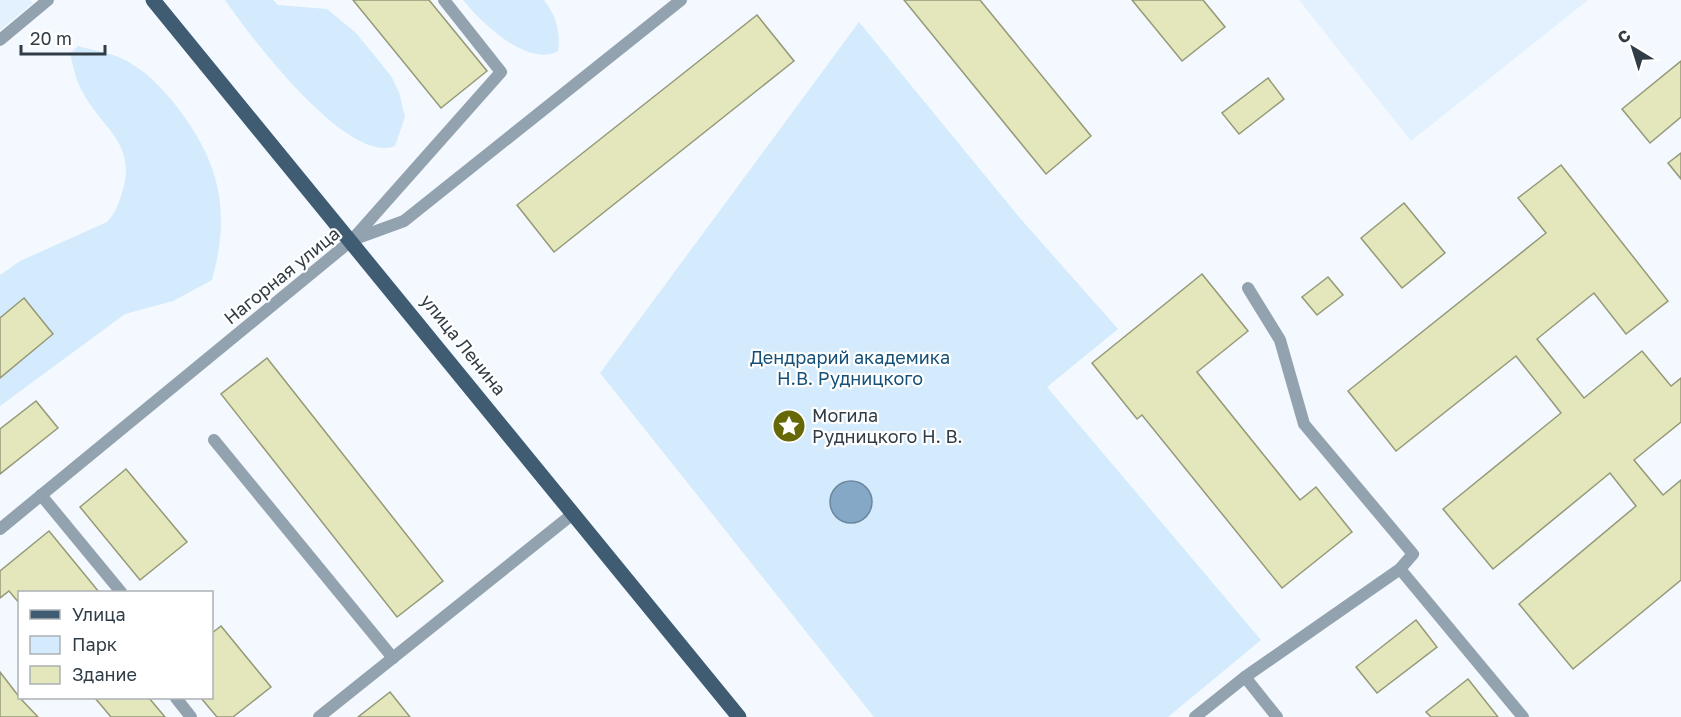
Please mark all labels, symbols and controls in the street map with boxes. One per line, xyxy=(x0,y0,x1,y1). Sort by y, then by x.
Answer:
scale bar xyxy=(21,18,105,56)
north arrow xyxy=(1603,18,1663,78)
text: С xyxy=(1613,25,1634,48)
text: 20 m xyxy=(30,27,72,49)
street label: Нагорная улица xyxy=(219,222,344,329)
street label: улица Ленина xyxy=(416,289,511,399)
park label: Дендрарий академика Н.В. Рудницкого xyxy=(750,346,950,389)
place label: Могила Рудницкого Н. В. xyxy=(812,404,963,447)
place icon: Могила Рудницкого Н. В. xyxy=(771,408,807,444)
legend xyxy=(18,591,213,699)
text: Улица xyxy=(72,603,126,625)
text: Парк xyxy=(72,633,117,655)
text: Здание xyxy=(72,663,137,685)

